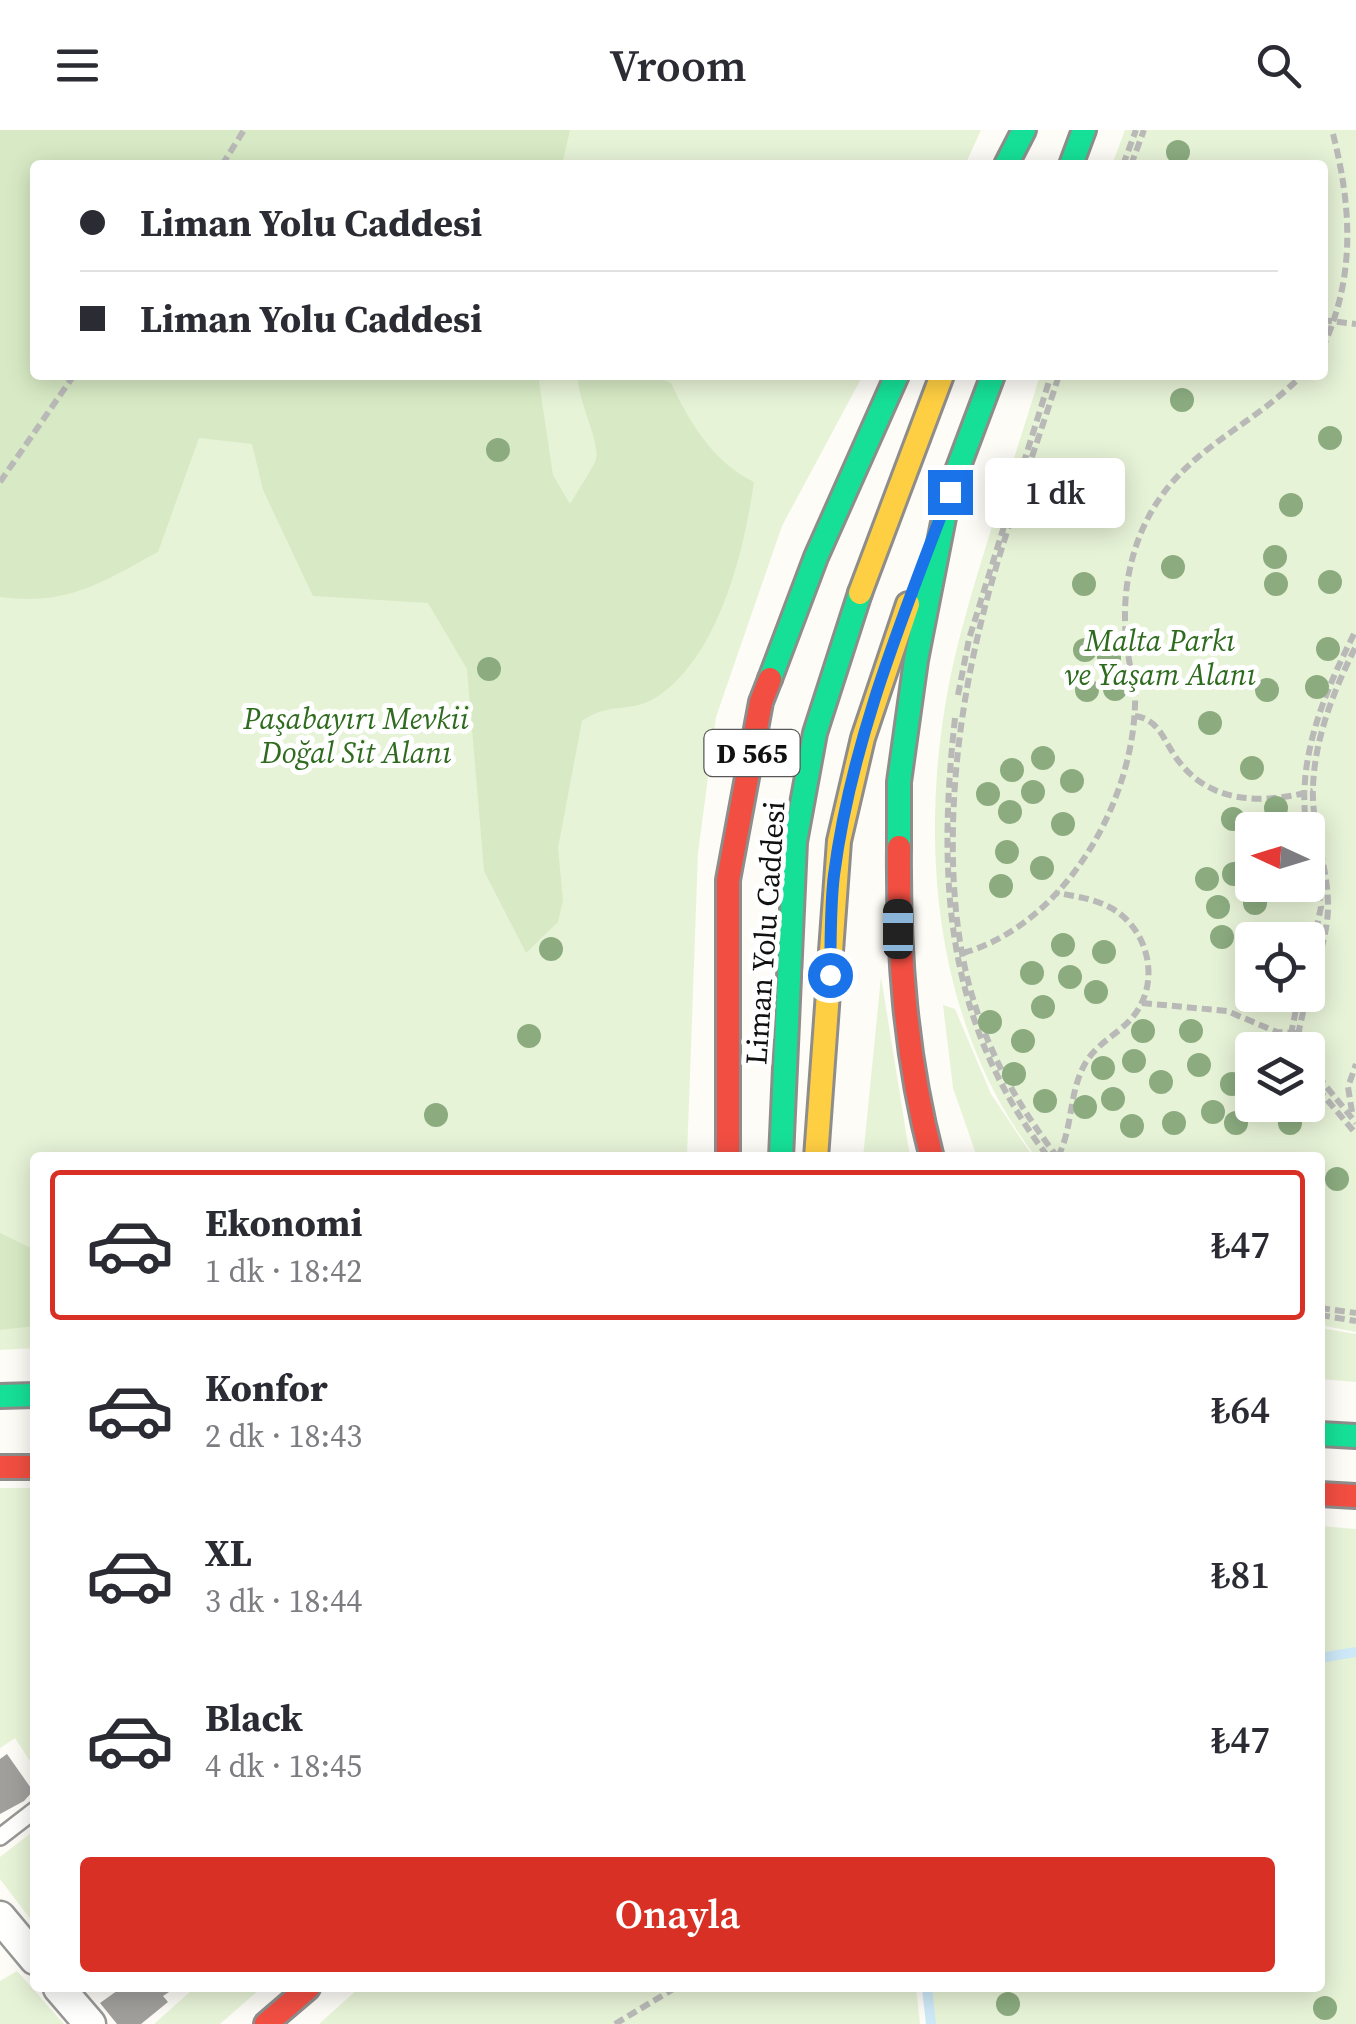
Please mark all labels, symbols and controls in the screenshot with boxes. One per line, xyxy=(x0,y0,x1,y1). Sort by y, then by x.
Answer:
text: Vroom xyxy=(609,34,747,96)
icon: menu xyxy=(50,38,105,93)
icon: search xyxy=(1251,38,1306,93)
text: Liman Yolu Caddesi xyxy=(140,197,482,249)
text: Liman Yolu Caddesi xyxy=(140,293,482,345)
callout: 1 dk xyxy=(985,457,1125,527)
route end xyxy=(928,470,973,515)
text: 1 dk xyxy=(1025,471,1085,515)
park label: Malta Parkı ve Yaşam Alanı xyxy=(1064,620,1256,695)
park label: Paşabayırı Mevkii Doğal Sit Alanı xyxy=(242,698,469,773)
road number: D 565 xyxy=(704,730,800,776)
street label: Liman Yolu Caddesi xyxy=(735,800,795,1066)
north arrow xyxy=(1235,812,1325,902)
map controls xyxy=(1235,812,1325,1122)
car xyxy=(883,899,913,959)
button: locate xyxy=(1235,922,1325,1012)
route start xyxy=(808,953,853,998)
button: layers xyxy=(1235,1032,1325,1122)
text: Ekonomi xyxy=(205,1197,362,1249)
icon: car xyxy=(85,1200,175,1290)
text: ₺47 xyxy=(1211,1219,1270,1271)
text: 1 dk · 18:42 xyxy=(205,1249,362,1293)
text: Konfor xyxy=(205,1362,328,1414)
icon: car xyxy=(85,1365,175,1455)
text: ₺64 xyxy=(1211,1384,1270,1436)
text: 2 dk · 18:43 xyxy=(205,1414,362,1458)
text: XL xyxy=(205,1527,252,1579)
icon: car xyxy=(85,1530,175,1620)
text: ₺81 xyxy=(1211,1549,1270,1601)
text: 3 dk · 18:44 xyxy=(205,1579,362,1623)
text: Black xyxy=(205,1692,303,1744)
icon: car xyxy=(85,1695,175,1785)
text: ₺47 xyxy=(1211,1714,1270,1766)
text: 4 dk · 18:45 xyxy=(205,1744,362,1788)
button: Onayla xyxy=(80,1857,1275,1972)

